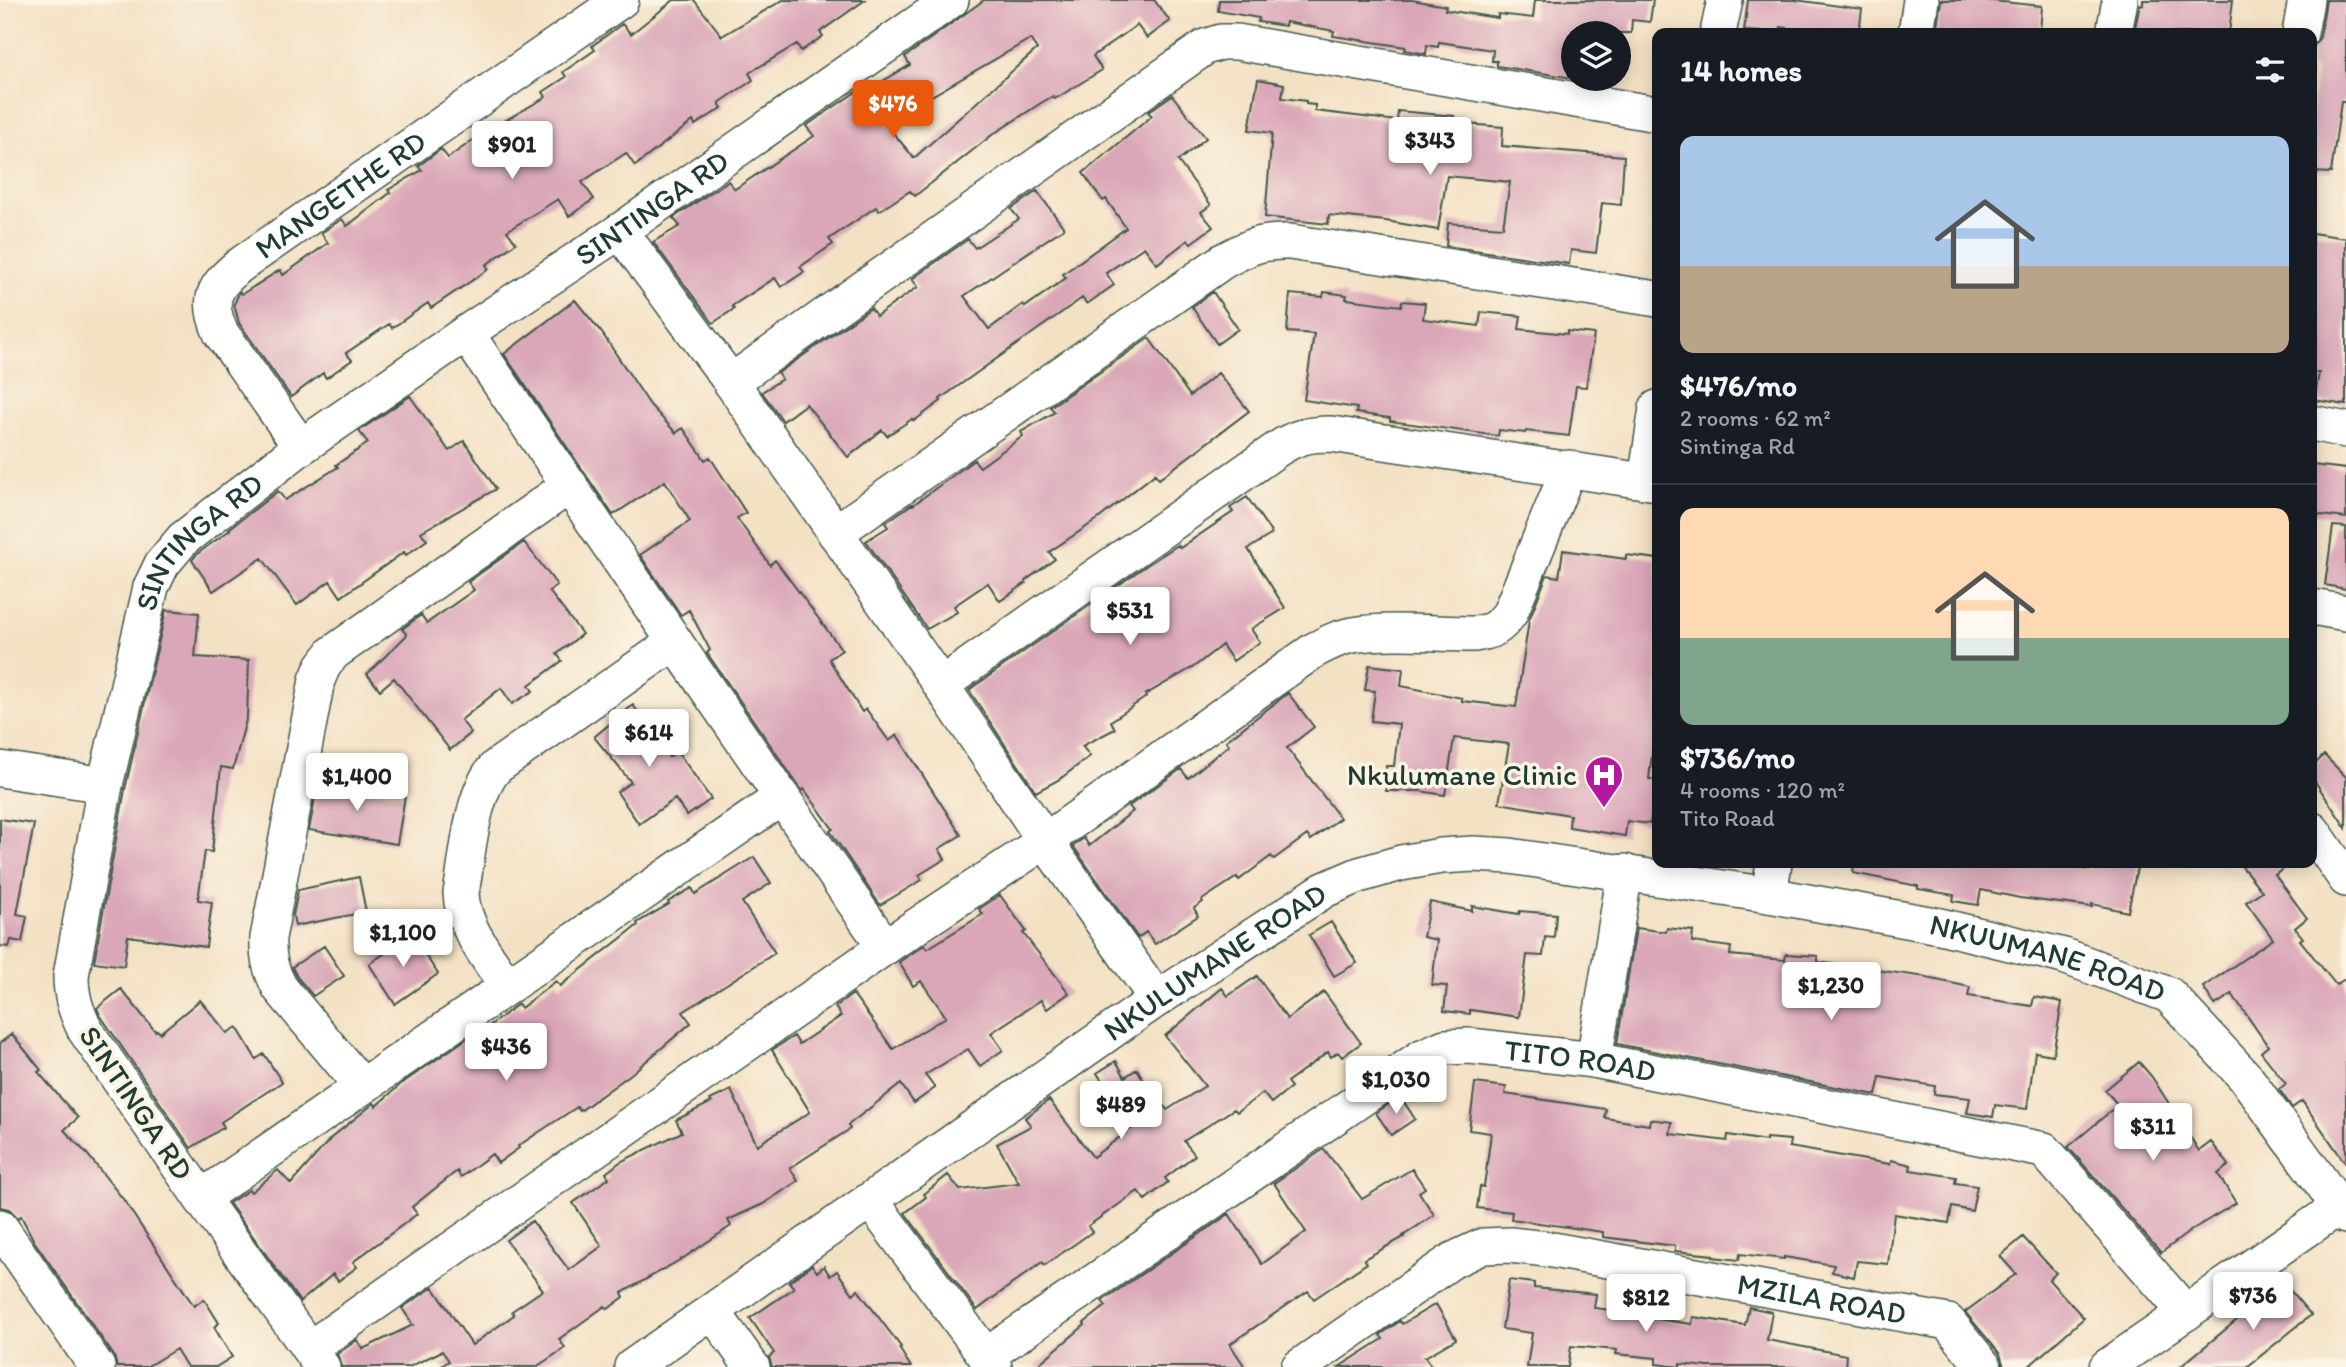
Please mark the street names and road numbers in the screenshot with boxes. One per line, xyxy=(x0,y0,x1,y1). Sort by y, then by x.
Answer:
street label: MANGETHE RD xyxy=(248,122,433,267)
street label: SINTINGA RD xyxy=(568,142,736,273)
street label: SINTINGA RD xyxy=(127,465,270,614)
street label: NKULUMANE ROAD xyxy=(1096,875,1333,1049)
street label: NKUUMANE ROAD xyxy=(1926,905,2171,1010)
street label: SINTINGA RD xyxy=(71,1019,202,1187)
street label: TITO ROAD xyxy=(1503,1031,1659,1090)
street label: MZILA ROAD xyxy=(1734,1265,1909,1332)

